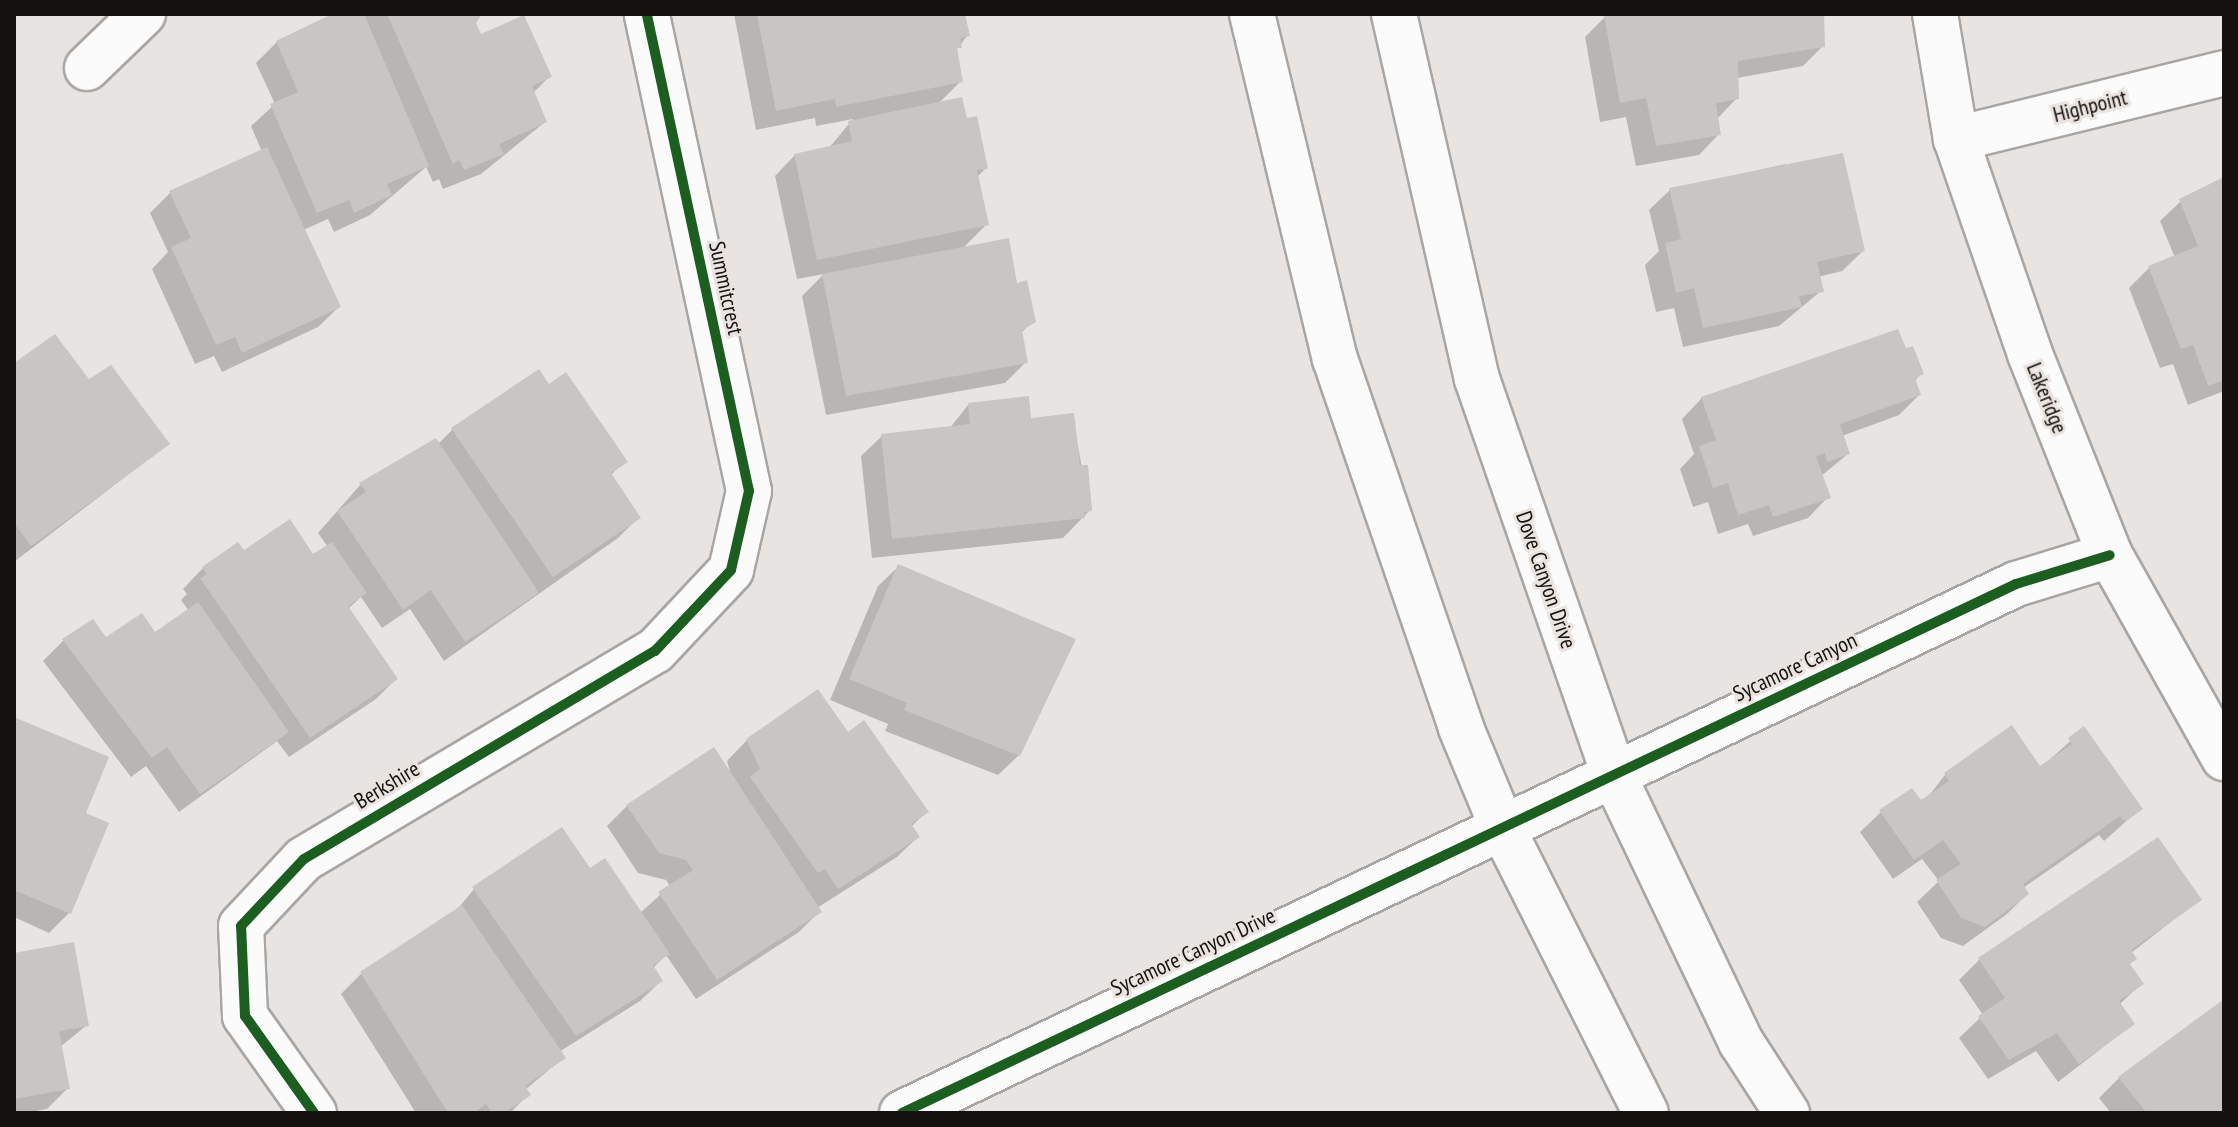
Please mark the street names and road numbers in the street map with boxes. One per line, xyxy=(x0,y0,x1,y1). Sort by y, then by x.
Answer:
street label: Highpoint xyxy=(2050,84,2130,128)
street label: Summitcrest xyxy=(703,239,749,337)
street label: Lakeridge xyxy=(2021,359,2073,437)
street label: Dove Canyon Drive xyxy=(1510,508,1582,652)
street label: Sycamore Canyon xyxy=(1729,627,1861,707)
street label: Berkshire xyxy=(350,755,424,815)
street label: Sycamore Canyon Drive xyxy=(1107,902,1279,1002)

